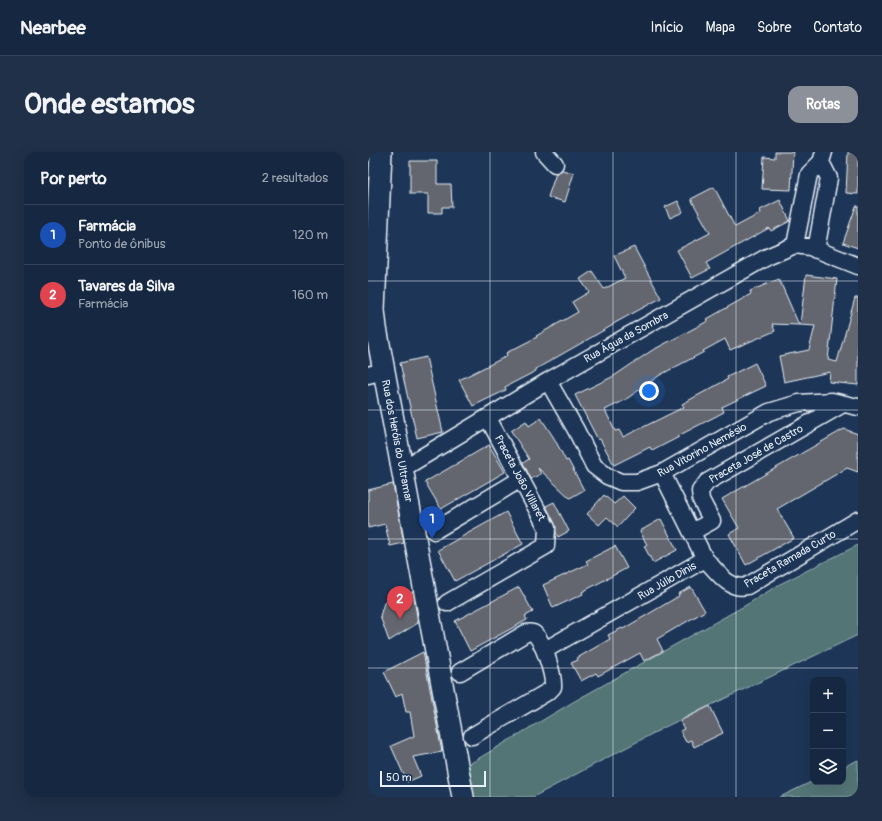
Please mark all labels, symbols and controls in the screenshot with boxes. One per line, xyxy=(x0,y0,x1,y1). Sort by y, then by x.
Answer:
text: Nearbee xyxy=(20,16,86,40)
text: Início xyxy=(650,19,683,36)
text: Mapa xyxy=(705,19,735,36)
text: Sobre xyxy=(757,19,791,36)
text: Contato xyxy=(813,19,862,36)
button: Rotas xyxy=(788,86,858,123)
text: Onde estamos xyxy=(24,87,195,122)
text: Por perto xyxy=(40,168,107,189)
text: 2 resultados xyxy=(262,170,328,186)
text: Farmácia xyxy=(78,217,136,236)
text: 1 xyxy=(50,227,56,243)
text: 120 m xyxy=(292,227,328,243)
text: Ponto de ônibus xyxy=(78,236,166,252)
text: Tavares da Silva xyxy=(78,277,175,296)
text: 2 xyxy=(49,287,57,303)
text: 160 m xyxy=(292,287,328,303)
text: Farmácia xyxy=(78,296,128,312)
street label: Rua Água da Sombra xyxy=(582,308,670,366)
street label: Rua dos Heróis do Ultramar xyxy=(379,379,415,503)
your location xyxy=(639,381,659,401)
street label: Rua Vitorino Nemésio xyxy=(655,420,749,480)
street label: Praceta José de Castro xyxy=(707,422,805,486)
street label: Praceta João Villaret xyxy=(492,433,548,524)
pin: 1 xyxy=(419,506,445,539)
street label: Praceta Ramada Curto xyxy=(742,527,838,591)
street label: Rua Júlio Dinis xyxy=(636,559,699,603)
pin: 2 xyxy=(387,586,413,619)
map controls xyxy=(810,677,846,785)
button: + xyxy=(810,677,846,713)
button: − xyxy=(810,713,846,749)
button: layers xyxy=(810,749,846,785)
scale bar xyxy=(380,769,486,788)
text: 50 m xyxy=(386,771,412,784)

